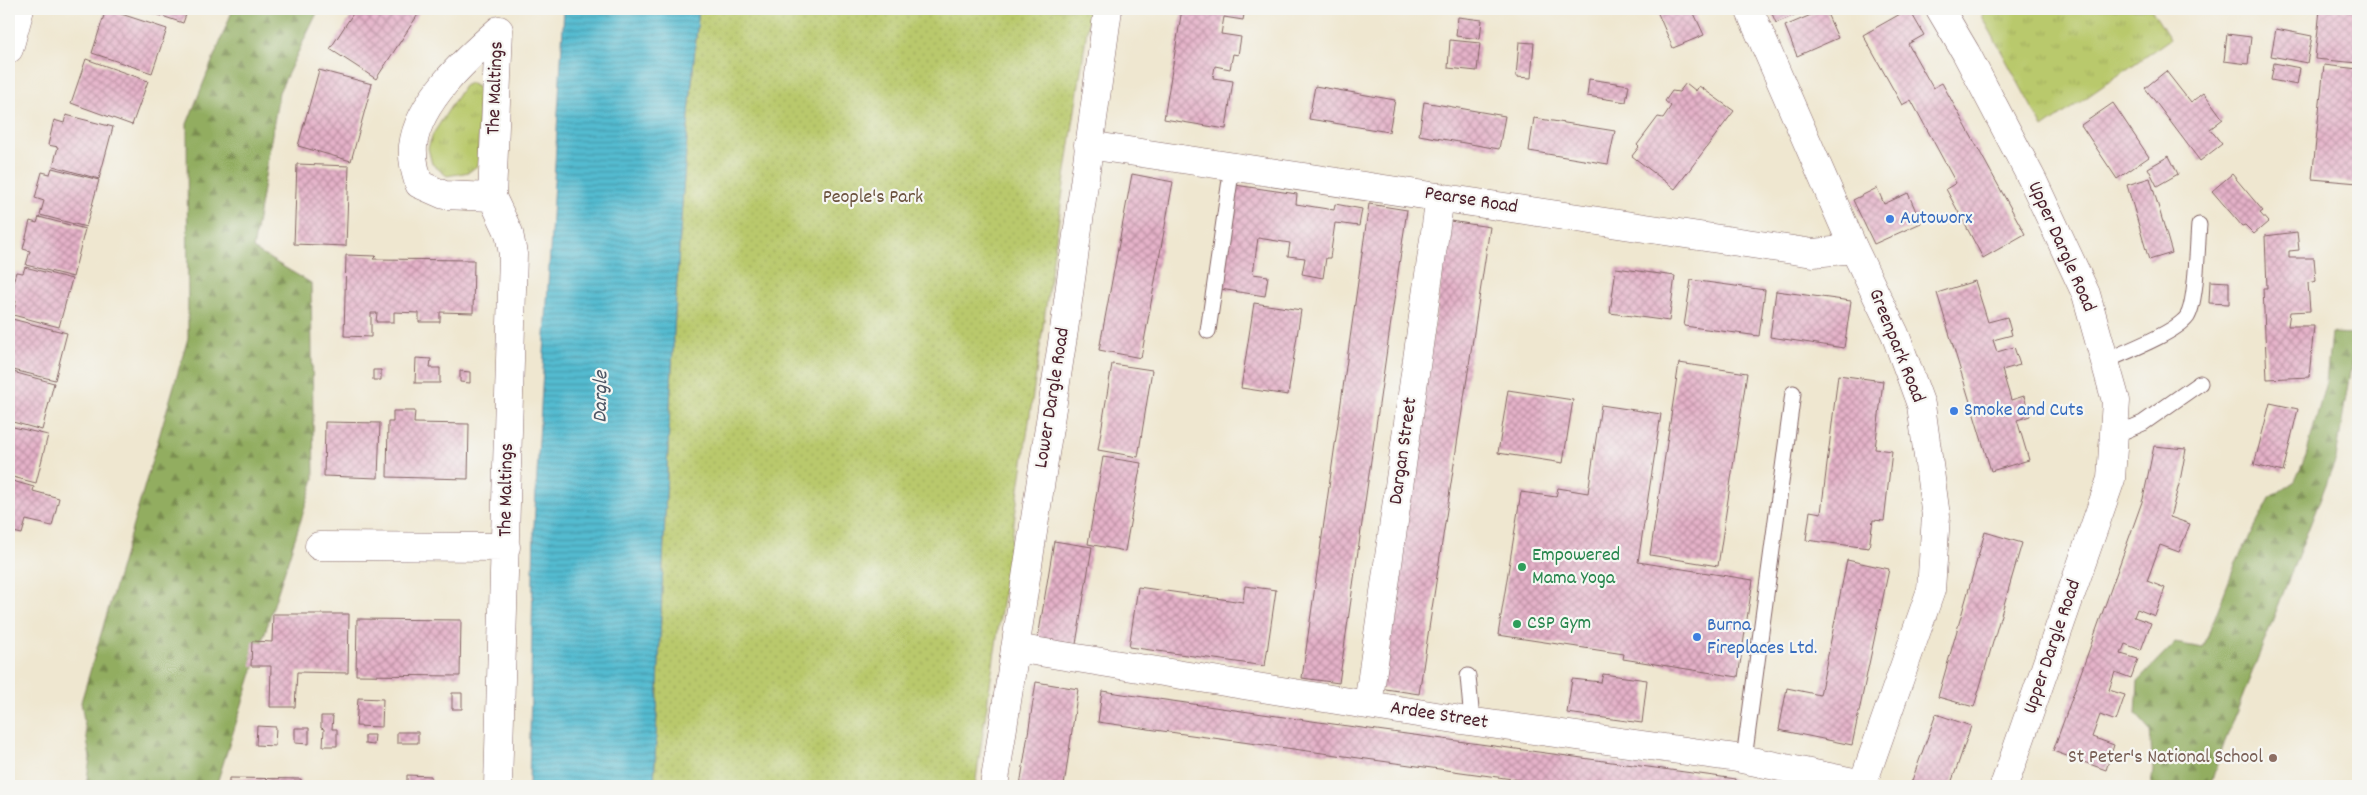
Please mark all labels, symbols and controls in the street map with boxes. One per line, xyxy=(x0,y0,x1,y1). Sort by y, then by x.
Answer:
street label: The Maltings xyxy=(480,41,512,135)
street label: Upper Dargle Road xyxy=(2020,177,2102,317)
street label: Pearse Road xyxy=(1422,180,1520,222)
park label: People's Park xyxy=(823,184,923,212)
place label: Autoworx xyxy=(1900,205,1973,233)
marker: Autoworx xyxy=(1884,213,1896,225)
street label: Greenpark Road xyxy=(1860,285,1932,407)
street label: Lower Dargle Road xyxy=(1028,326,1078,470)
water label: Dargle xyxy=(587,369,617,423)
street label: Dargan Street xyxy=(1383,396,1425,506)
place label: Smoke and Cuts xyxy=(1964,397,2084,425)
marker: Smoke and Cuts xyxy=(1948,405,1960,417)
street label: The Maltings xyxy=(492,443,522,537)
place label: Empowered Mama Yoga xyxy=(1532,542,1620,593)
marker: Empowered Mama Yoga xyxy=(1516,561,1528,573)
street label: Upper Dargle Road xyxy=(2017,576,2089,718)
place label: CSP Gym xyxy=(1527,610,1591,638)
place label: Burna Fireplaces Ltd. xyxy=(1707,612,1817,663)
marker: CSP Gym xyxy=(1511,618,1523,630)
marker: Burna Fireplaces Ltd. xyxy=(1691,631,1703,643)
street label: Ardee Street xyxy=(1388,694,1490,738)
place label: St Peter's National School xyxy=(2068,744,2263,772)
marker: St Peter's National School xyxy=(2267,752,2279,764)

